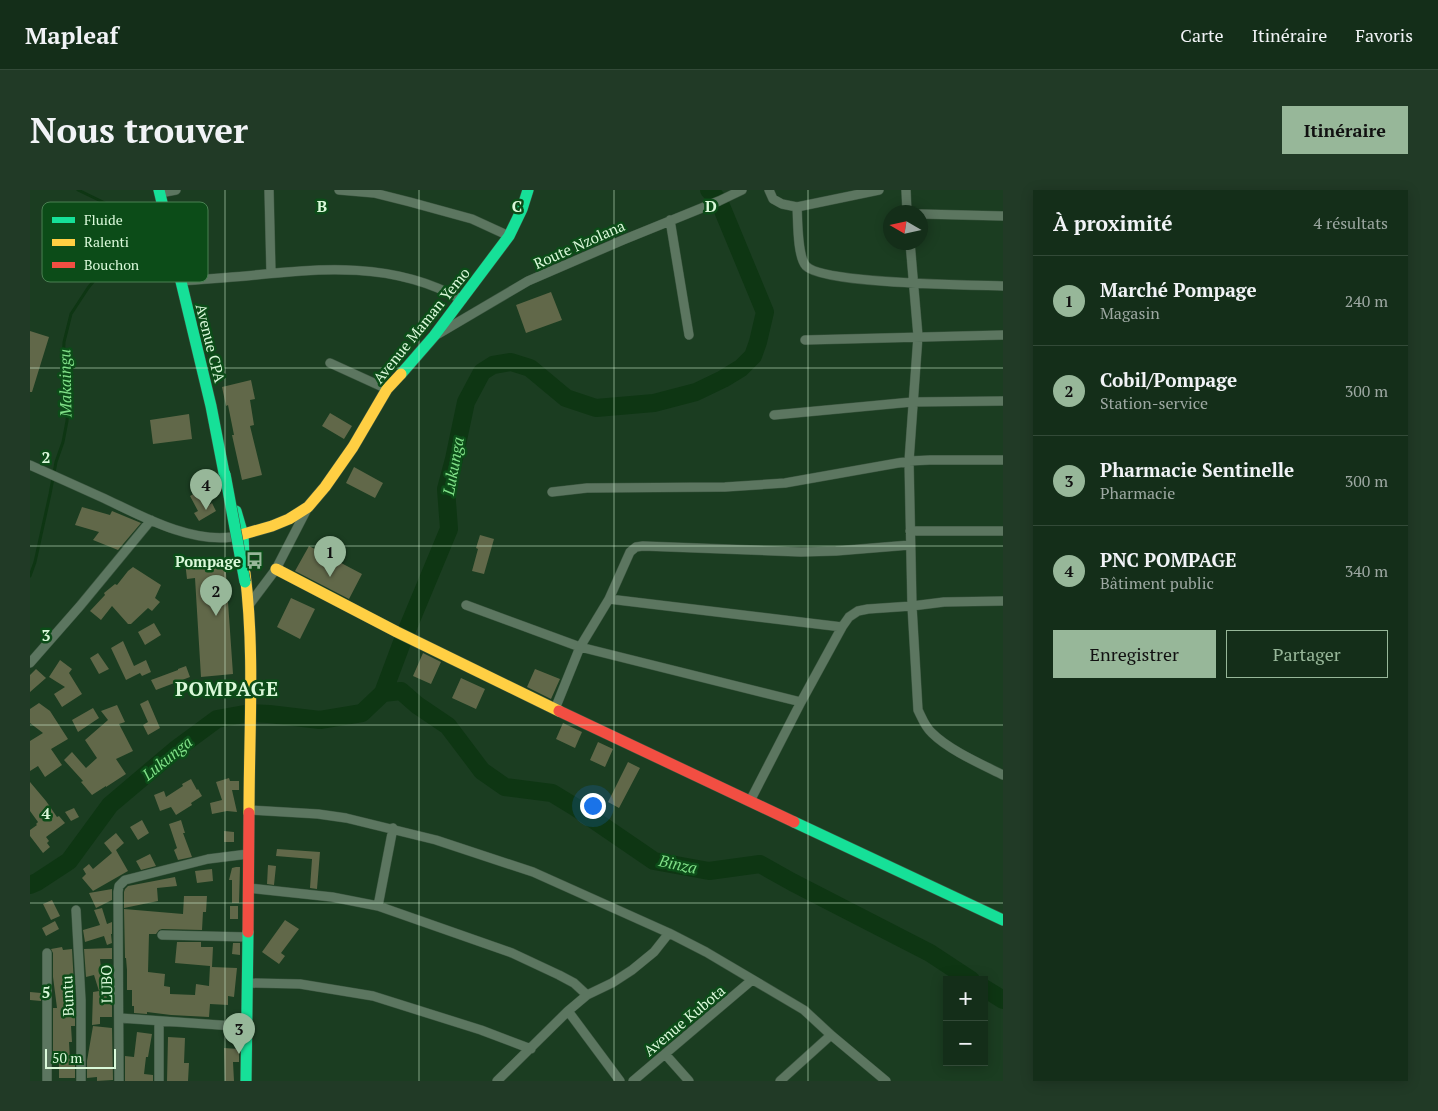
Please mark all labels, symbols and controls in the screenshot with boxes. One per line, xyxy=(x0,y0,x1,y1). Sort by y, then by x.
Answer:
text: Mapleaf xyxy=(25,19,118,51)
text: Carte xyxy=(1180,23,1224,47)
text: Itinéraire xyxy=(1252,23,1327,47)
text: Favoris xyxy=(1355,23,1413,47)
button: Itinéraire xyxy=(1282,106,1408,154)
text: Nous trouver xyxy=(30,107,248,153)
text: B xyxy=(317,195,327,217)
text: C xyxy=(512,195,522,217)
text: D xyxy=(705,195,717,217)
legend xyxy=(42,202,208,282)
north arrow xyxy=(883,205,928,250)
text: À proximité xyxy=(1053,209,1173,237)
text: Fluide xyxy=(84,210,123,229)
text: 4 résultats xyxy=(1314,212,1388,234)
street label: Route Nzolana xyxy=(530,215,628,273)
text: Ralenti xyxy=(84,232,129,251)
text: Bouchon xyxy=(84,255,140,274)
street label: Avenue Maman Yemo xyxy=(368,263,474,387)
text: Marché Pompage xyxy=(1100,277,1257,302)
text: 1 xyxy=(1064,290,1074,312)
text: 240 m xyxy=(1345,290,1388,312)
street label: Avenue CPA xyxy=(192,302,231,385)
text: Magasin xyxy=(1100,302,1160,324)
water label: Makaingu xyxy=(53,349,77,418)
text: Cobil/Pompage xyxy=(1100,367,1237,392)
text: 2 xyxy=(1064,380,1074,402)
text: 300 m xyxy=(1345,380,1388,402)
text: Station-service xyxy=(1100,392,1208,414)
water label: Lukunga xyxy=(437,435,469,498)
text: 2 xyxy=(41,446,51,468)
text: Pharmacie Sentinelle xyxy=(1100,457,1294,482)
pin: 4 xyxy=(190,469,222,510)
text: 3 xyxy=(1064,470,1074,492)
text: 300 m xyxy=(1345,470,1388,492)
text: Pharmacie xyxy=(1100,482,1175,504)
pin: 1 xyxy=(314,536,346,577)
text: PNC POMPAGE xyxy=(1100,547,1236,572)
place label: Pompage xyxy=(175,551,241,571)
bus stop icon: Pompage xyxy=(245,551,265,571)
text: 4 xyxy=(1064,560,1074,582)
text: 340 m xyxy=(1345,560,1388,582)
text: Bâtiment public xyxy=(1100,572,1214,594)
pin: 2 xyxy=(200,575,232,616)
text: 3 xyxy=(41,624,51,646)
button: Enregistrer xyxy=(1053,630,1216,678)
button: Partager xyxy=(1226,630,1388,678)
district label: POMPAGE xyxy=(175,675,279,702)
water label: Lukunga xyxy=(136,731,197,786)
your location xyxy=(580,793,606,819)
text: 4 xyxy=(41,802,51,824)
water label: Binza xyxy=(656,849,699,879)
street label: LUBO xyxy=(96,965,116,1003)
street label: Buntu xyxy=(56,975,78,1017)
map controls xyxy=(943,976,988,1066)
button: + xyxy=(943,976,988,1021)
street label: Avenue Kubota xyxy=(639,980,729,1060)
text: 5 xyxy=(41,981,51,1003)
pin: 3 xyxy=(223,1013,255,1054)
button: − xyxy=(943,1021,988,1066)
scale bar xyxy=(45,1046,116,1069)
text: 50 m xyxy=(52,1048,82,1067)

